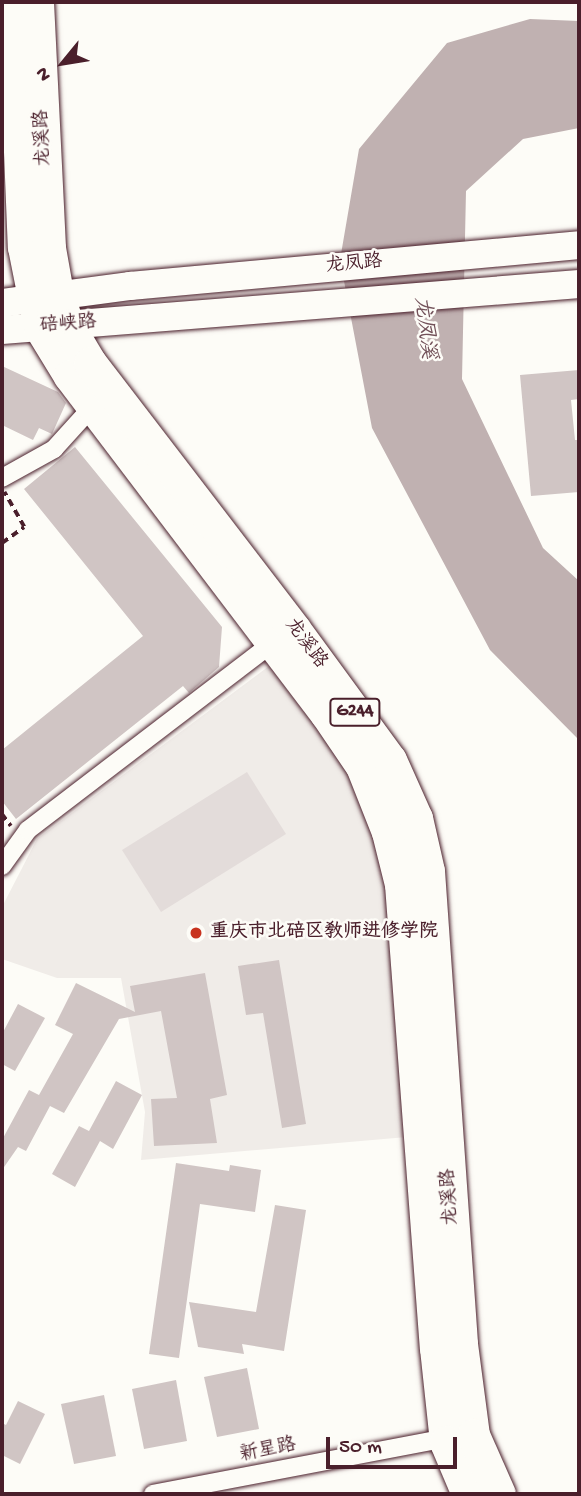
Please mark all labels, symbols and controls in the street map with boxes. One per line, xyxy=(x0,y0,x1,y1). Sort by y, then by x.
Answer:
north arrow xyxy=(28,28,98,98)
text: N xyxy=(31,63,57,85)
street label: 龙溪路 xyxy=(31,109,57,167)
street label: 龙凤路 xyxy=(325,251,383,279)
water label: 龙凤溪 xyxy=(407,295,439,361)
street label: 碚峡路 xyxy=(39,312,97,338)
street label: 龙溪路 xyxy=(279,614,331,674)
road number: G244 xyxy=(329,698,381,726)
place label: 重庆市北碚区教师进修学院 xyxy=(210,922,438,944)
marker: 重庆市北碚区教师进修学院 xyxy=(188,925,204,941)
street label: 龙溪路 xyxy=(438,1168,464,1226)
scale bar xyxy=(329,1422,460,1466)
street label: 新星路 xyxy=(238,1434,298,1468)
text: 50 m xyxy=(339,1436,382,1461)

